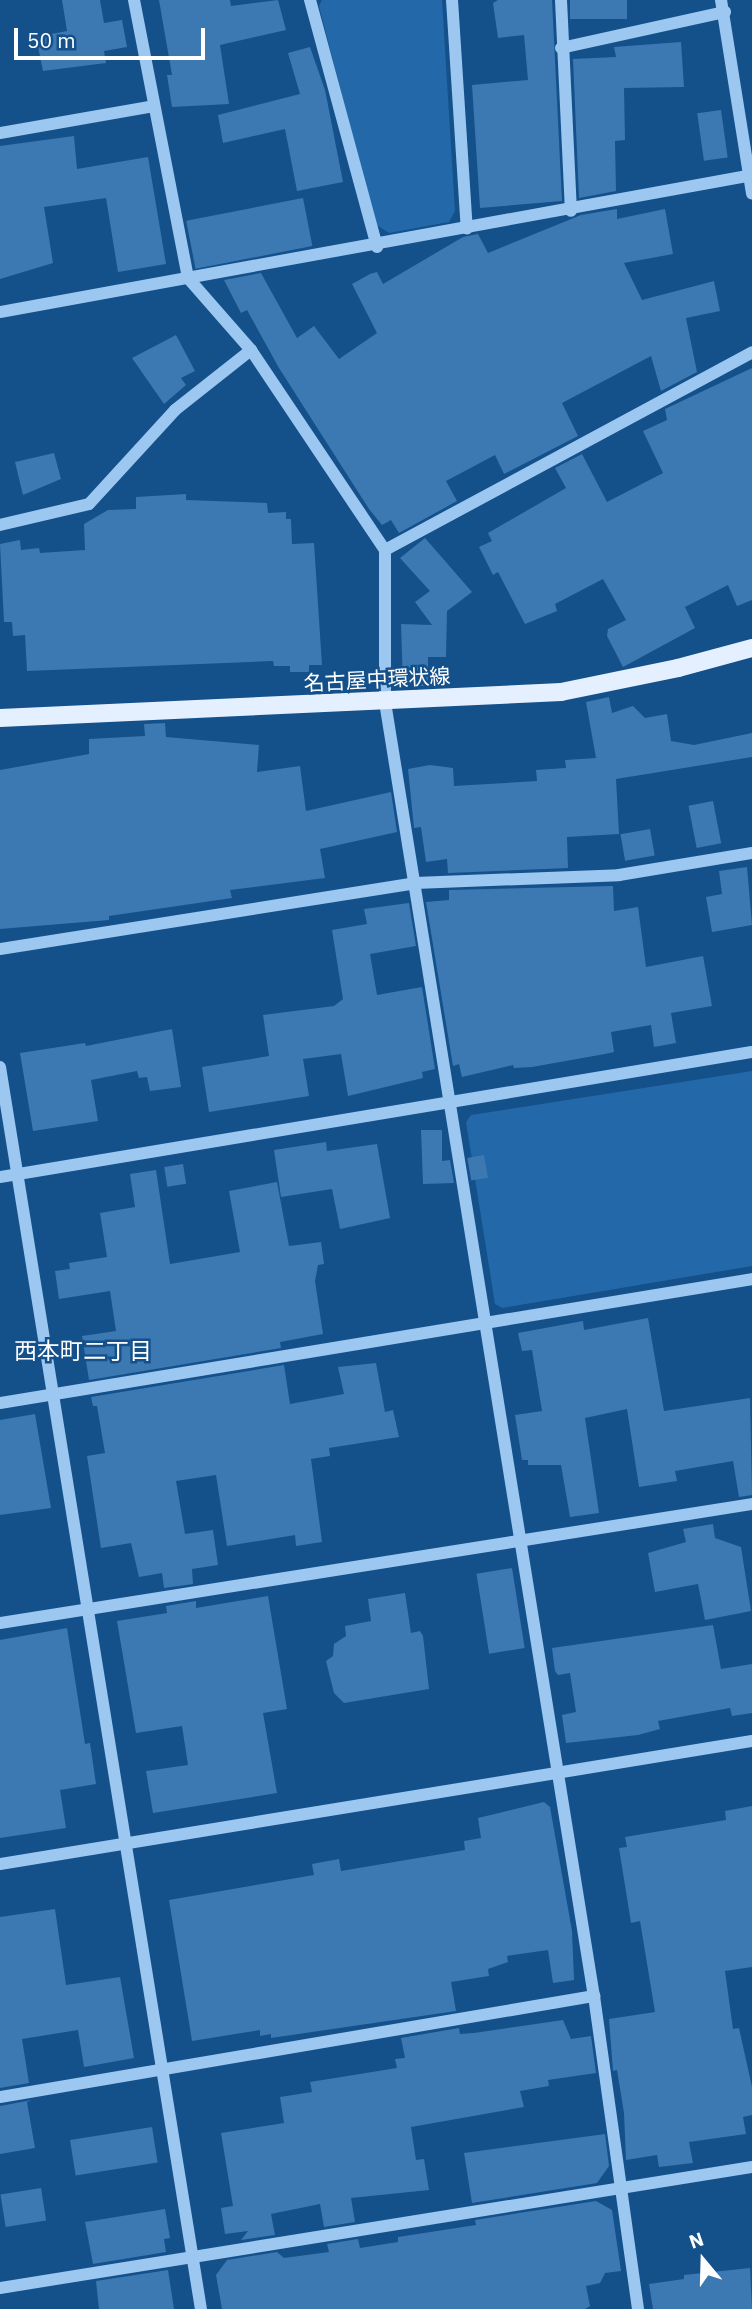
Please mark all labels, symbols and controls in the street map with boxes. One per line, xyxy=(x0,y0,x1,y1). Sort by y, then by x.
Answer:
scale bar xyxy=(18,14,208,58)
text: 50 m xyxy=(27,26,76,54)
street label: 名古屋中環状線 xyxy=(303,663,451,695)
district label: 西本町二丁目 xyxy=(14,1336,152,1364)
north arrow xyxy=(668,2225,738,2295)
text: N xyxy=(686,2227,707,2254)

